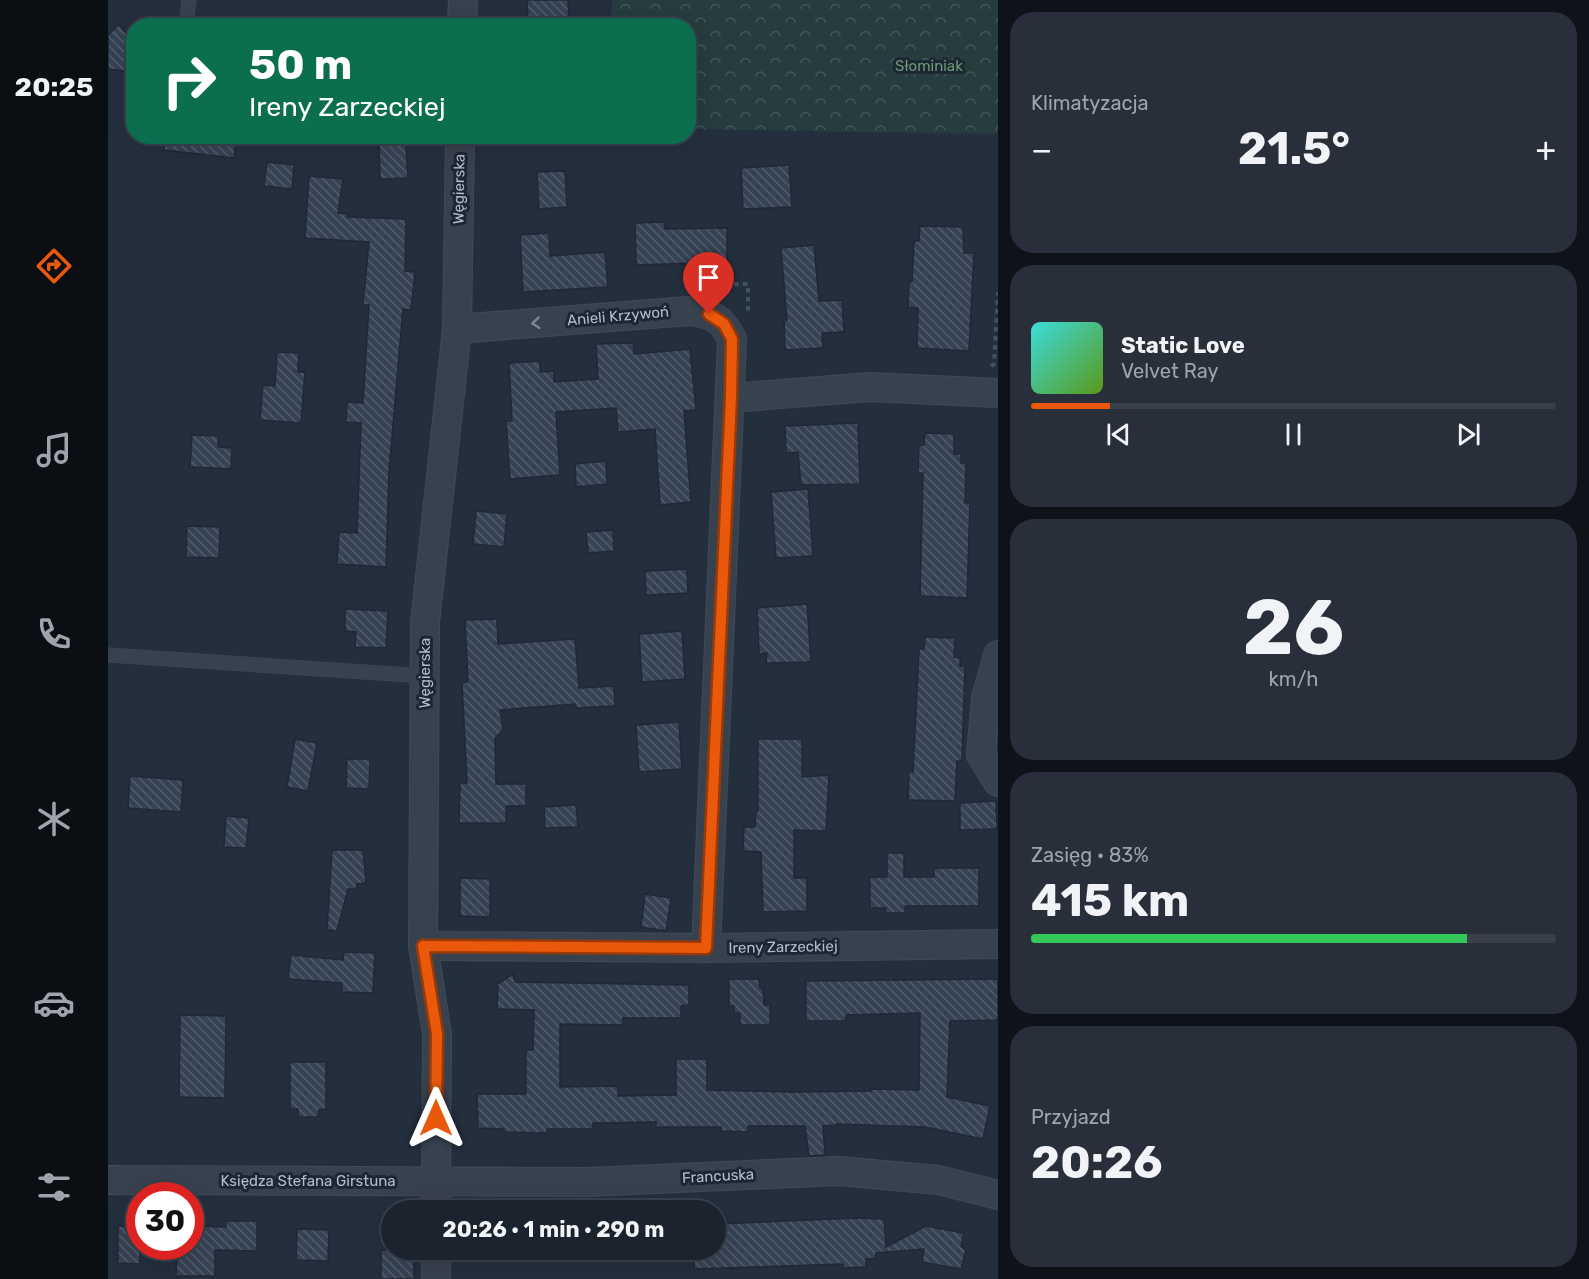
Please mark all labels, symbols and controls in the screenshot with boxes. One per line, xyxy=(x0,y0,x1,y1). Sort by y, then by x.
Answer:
text: 50 m xyxy=(249,40,352,90)
icon: right xyxy=(150,42,228,120)
park label: Słominiak xyxy=(895,57,963,75)
text: 20:25 xyxy=(15,71,93,103)
text: Ireny Zarzeckiej xyxy=(249,91,446,123)
text: Klimatyzacja xyxy=(1031,91,1149,115)
text: 21.5° xyxy=(1238,122,1350,175)
text: − xyxy=(1031,130,1052,169)
text: + xyxy=(1535,130,1556,169)
street label: Węgierska xyxy=(449,154,469,224)
icon: directions xyxy=(33,245,75,287)
pin xyxy=(683,252,734,314)
icon: arrive xyxy=(692,261,725,294)
street label: Anieli Krzywoń xyxy=(566,303,670,329)
one-way arrow xyxy=(531,316,540,329)
text: Static Love xyxy=(1121,332,1245,359)
text: Velvet Ray xyxy=(1121,359,1219,383)
icon: previous xyxy=(1102,418,1135,451)
icon: pause xyxy=(1277,418,1310,451)
icon: next xyxy=(1452,418,1485,451)
icon: music xyxy=(33,429,75,471)
text: 26 xyxy=(1243,581,1344,674)
icon: phone xyxy=(33,613,75,655)
street label: Węgierska xyxy=(416,638,434,708)
text: km/h xyxy=(1269,667,1318,691)
icon: climate xyxy=(33,798,75,840)
text: Zasięg · 83% xyxy=(1031,843,1149,867)
text: 415 km xyxy=(1031,874,1189,927)
street label: Ireny Zarzeckiej xyxy=(728,937,838,957)
icon: car xyxy=(33,982,75,1024)
position arrow xyxy=(404,1086,468,1150)
text: Przyjazd xyxy=(1031,1105,1111,1129)
text: 20:26 xyxy=(1031,1136,1163,1189)
street label: Francuska xyxy=(681,1165,755,1187)
icon: filters xyxy=(33,1166,75,1208)
street label: Księdza Stefana Girstuna xyxy=(220,1172,396,1190)
speed limit sign: 30 xyxy=(126,1182,204,1260)
text: 20:26 · 1 min · 290 m xyxy=(443,1216,664,1243)

